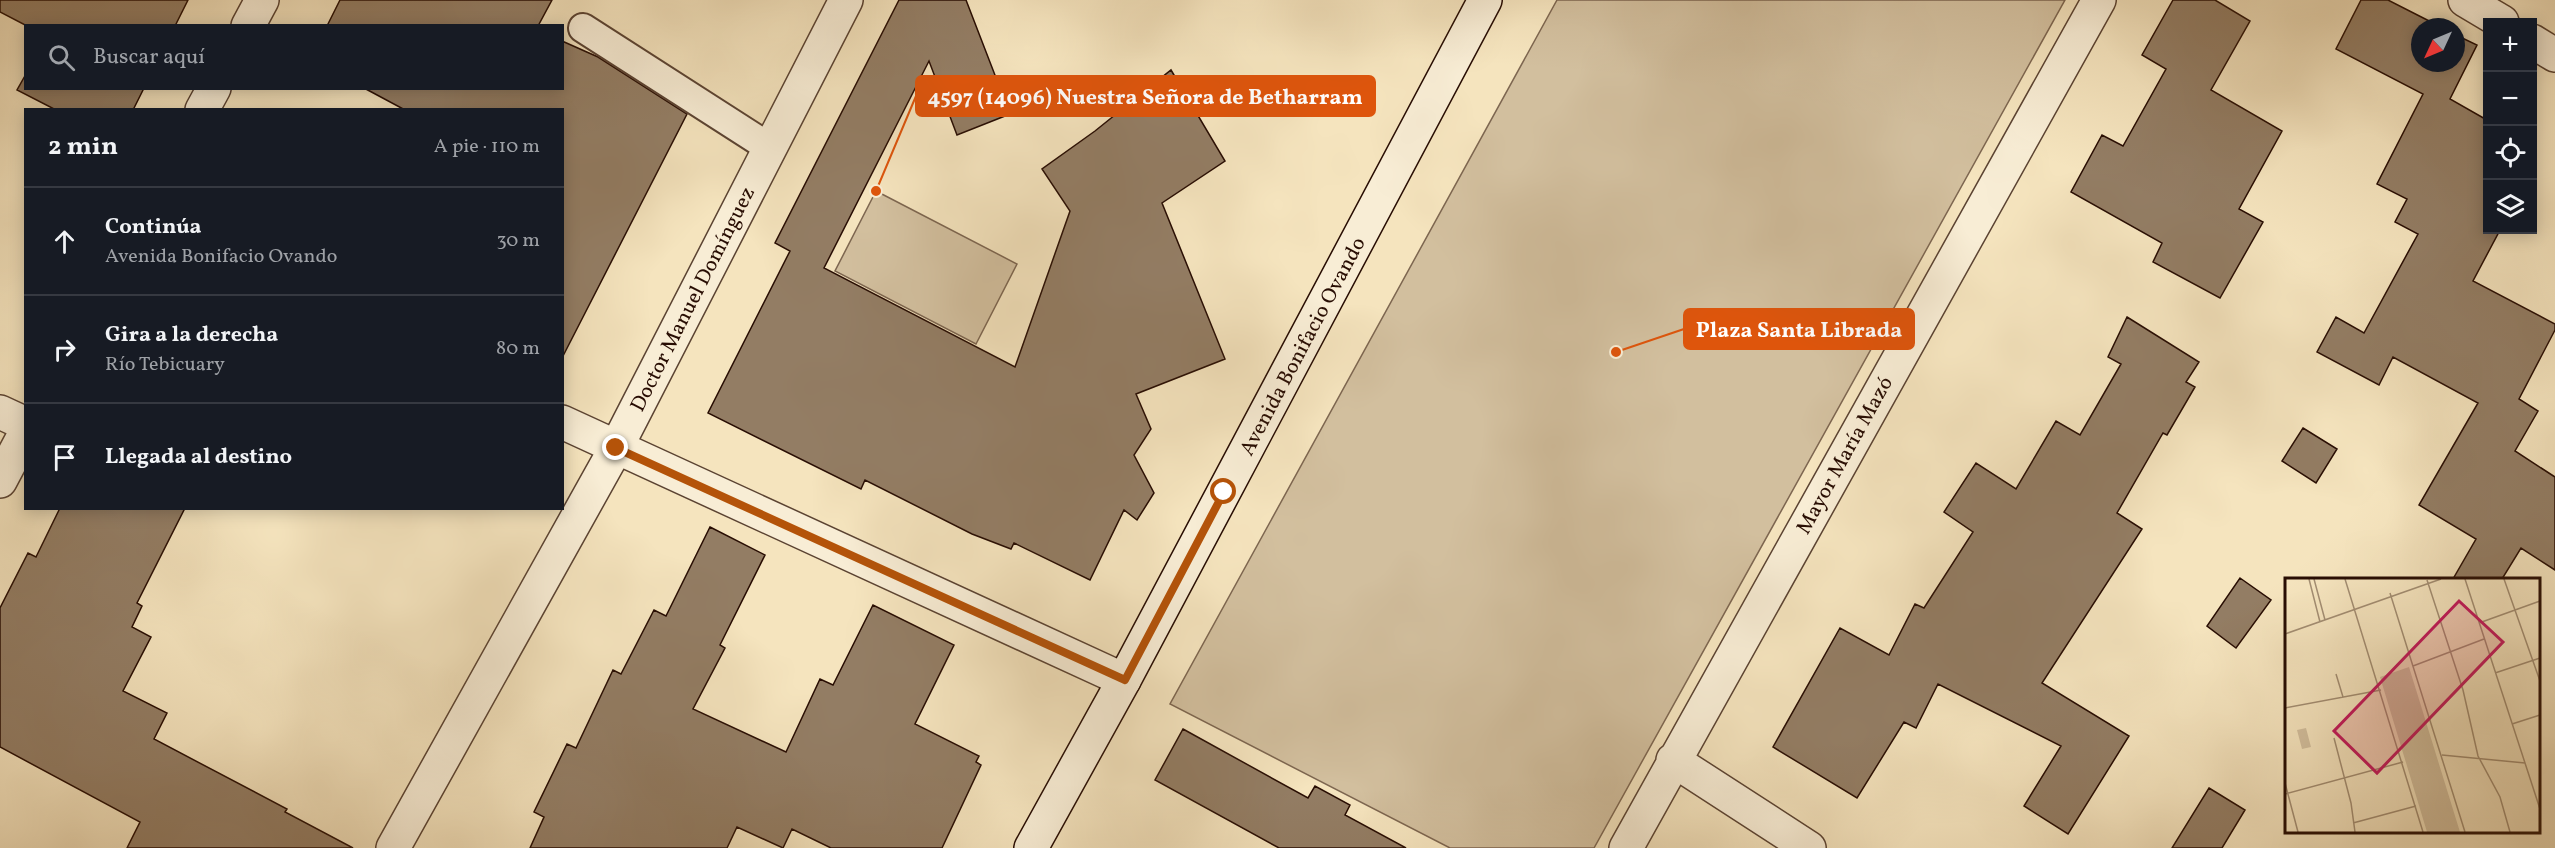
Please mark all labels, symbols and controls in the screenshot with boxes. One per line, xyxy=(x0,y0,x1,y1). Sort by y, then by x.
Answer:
north arrow xyxy=(2411,18,2465,72)
map controls xyxy=(2483,18,2537,234)
button: + xyxy=(2483,18,2537,72)
search box xyxy=(24,24,564,90)
icon: search xyxy=(45,41,78,74)
text: Buscar aquí xyxy=(93,42,205,73)
button: − xyxy=(2483,72,2537,126)
callout: 4597 (14096) Nuestra Señora de Betharram xyxy=(916,76,1375,116)
text: 4597 (14096) Nuestra Señora de Betharram xyxy=(927,83,1363,114)
button: locate xyxy=(2483,126,2537,180)
text: 2 min xyxy=(48,129,118,165)
text: A pie · 110 m xyxy=(434,133,540,161)
button: layers xyxy=(2483,180,2537,234)
street label: Doctor Manuel Domínguez xyxy=(624,182,763,417)
text: Continúa xyxy=(105,212,202,243)
icon: ahead xyxy=(48,225,81,258)
text: 30 m xyxy=(496,227,540,255)
street label: Avenida Bonifacio Ovando xyxy=(1233,232,1373,461)
text: Avenida Bonifacio Ovando xyxy=(105,243,337,271)
callout: Plaza Santa Librada xyxy=(1684,309,1914,349)
text: Plaza Santa Librada xyxy=(1696,316,1902,347)
text: Gira a la derecha xyxy=(105,320,278,351)
icon: right xyxy=(48,333,81,366)
text: 80 m xyxy=(496,335,540,363)
text: Río Tebicuary xyxy=(105,351,225,379)
street label: Mayor María Mazó xyxy=(1790,372,1901,540)
route end xyxy=(602,434,628,460)
icon: arrive xyxy=(48,441,81,474)
text: Llegada al destino xyxy=(105,442,292,473)
route start xyxy=(1210,478,1236,504)
inset map xyxy=(2285,578,2540,833)

